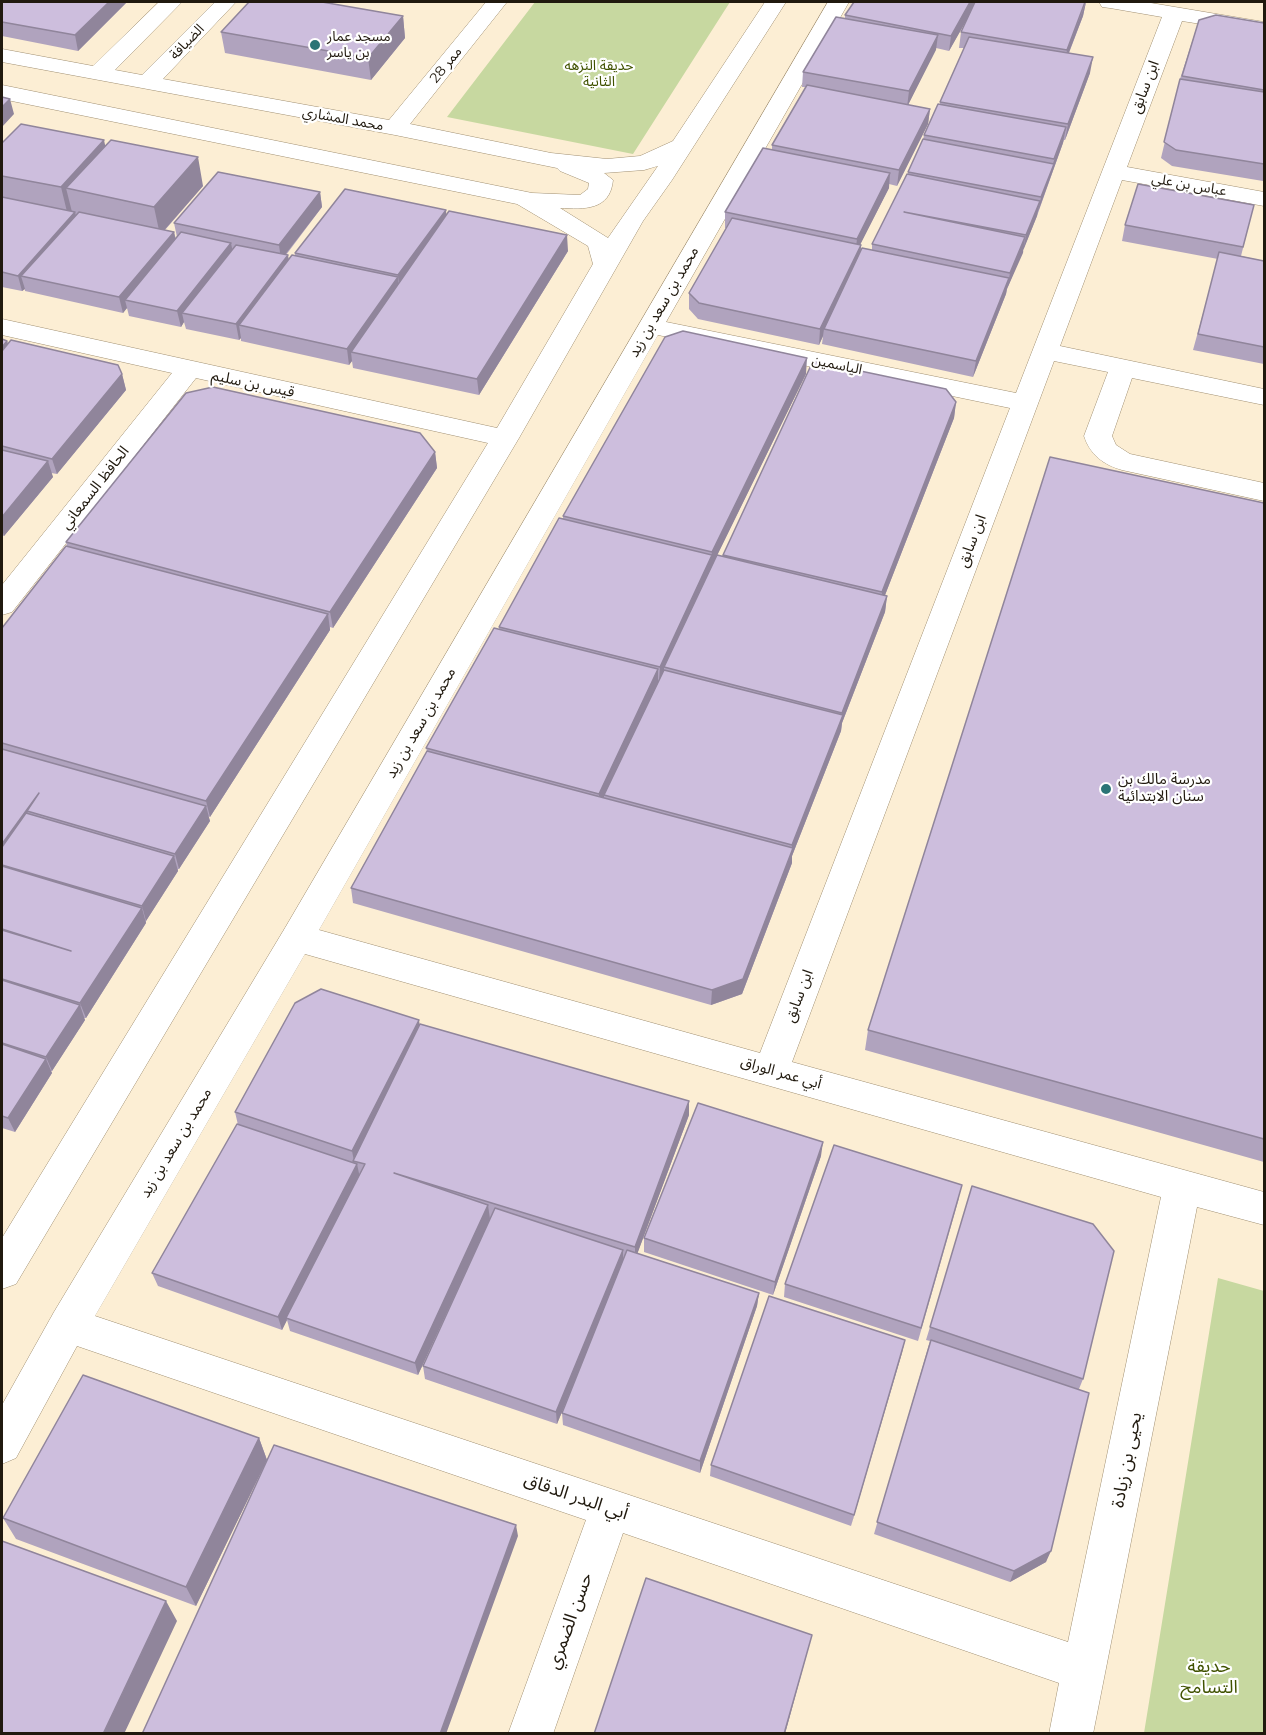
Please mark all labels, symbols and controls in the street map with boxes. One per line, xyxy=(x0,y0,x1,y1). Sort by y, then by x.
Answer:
street label: الضيافة xyxy=(166,21,208,63)
place label: مسجد عمار بن ياسر xyxy=(327,29,391,62)
marker: مسجد عمار بن ياسر xyxy=(308,38,322,52)
street label: ممر 28 xyxy=(426,44,466,86)
park label: حديقة النزهه الثانية xyxy=(565,58,633,90)
street label: ابن سابق xyxy=(1127,58,1163,116)
street label: محمد المشاري xyxy=(301,104,385,134)
street label: عباس بن علي xyxy=(1150,170,1228,200)
street label: محمد بن سعد بن زيد xyxy=(625,243,703,361)
street label: الياسمين xyxy=(810,352,864,378)
street label: قيس بن سليم xyxy=(210,366,296,402)
street label: الحافظ السمعاني xyxy=(57,443,133,533)
street label: ابن سابق xyxy=(954,512,990,570)
street label: محمد بن سعد بن زيد xyxy=(382,664,460,782)
place label: مدرسة مالك بن سنان الابتدائية xyxy=(1118,771,1211,806)
marker: مدرسة مالك بن سنان الابتدائية xyxy=(1099,782,1113,796)
street label: ابن سابق xyxy=(781,967,817,1025)
street label: أبي عمر الوراق xyxy=(738,1053,824,1093)
street label: محمد بن سعد بن زيد xyxy=(136,1085,216,1201)
street label: يحيى بن زيادة xyxy=(1107,1410,1147,1510)
street label: أبي البدر الدقاق xyxy=(521,1469,631,1525)
street label: حسن الضمري xyxy=(543,1570,597,1672)
park label: حديقة التسامح xyxy=(1180,1656,1238,1698)

